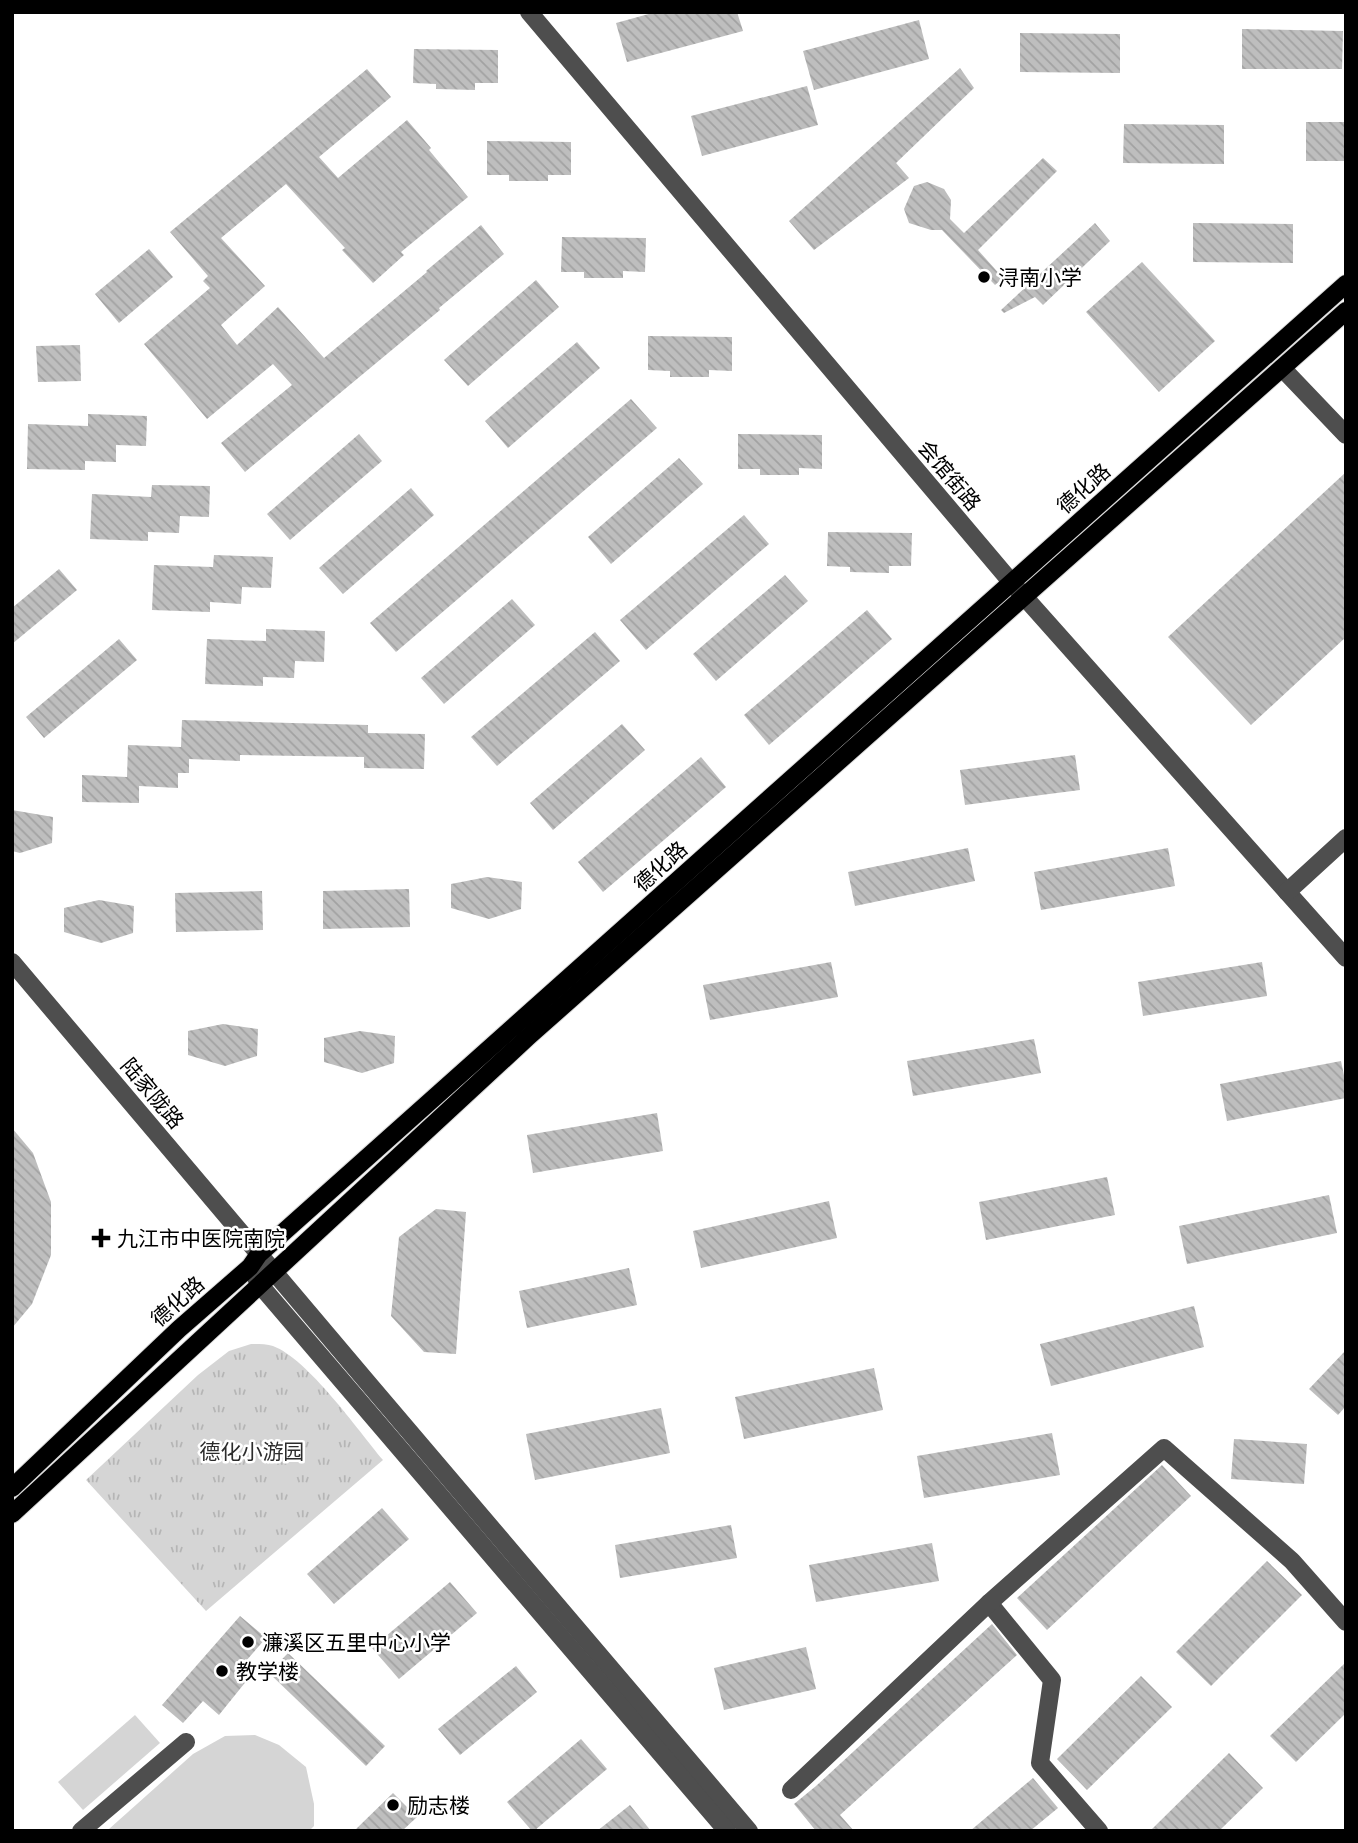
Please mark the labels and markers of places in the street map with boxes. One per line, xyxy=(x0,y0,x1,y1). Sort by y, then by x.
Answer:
place label: 浔南小学 xyxy=(998,265,1082,289)
marker: 浔南小学 xyxy=(976,269,992,285)
place label: 九江市中医院南院 xyxy=(117,1226,285,1250)
marker: 九江市中医院南院 xyxy=(91,1228,111,1248)
place label: 濂溪区五里中心小学 xyxy=(262,1630,451,1654)
marker: 濂溪区五里中心小学 xyxy=(240,1634,256,1650)
place label: 教学楼 xyxy=(236,1659,299,1683)
marker: 教学楼 xyxy=(214,1663,230,1679)
place label: 励志楼 xyxy=(407,1793,470,1817)
marker: 励志楼 xyxy=(385,1797,401,1813)

